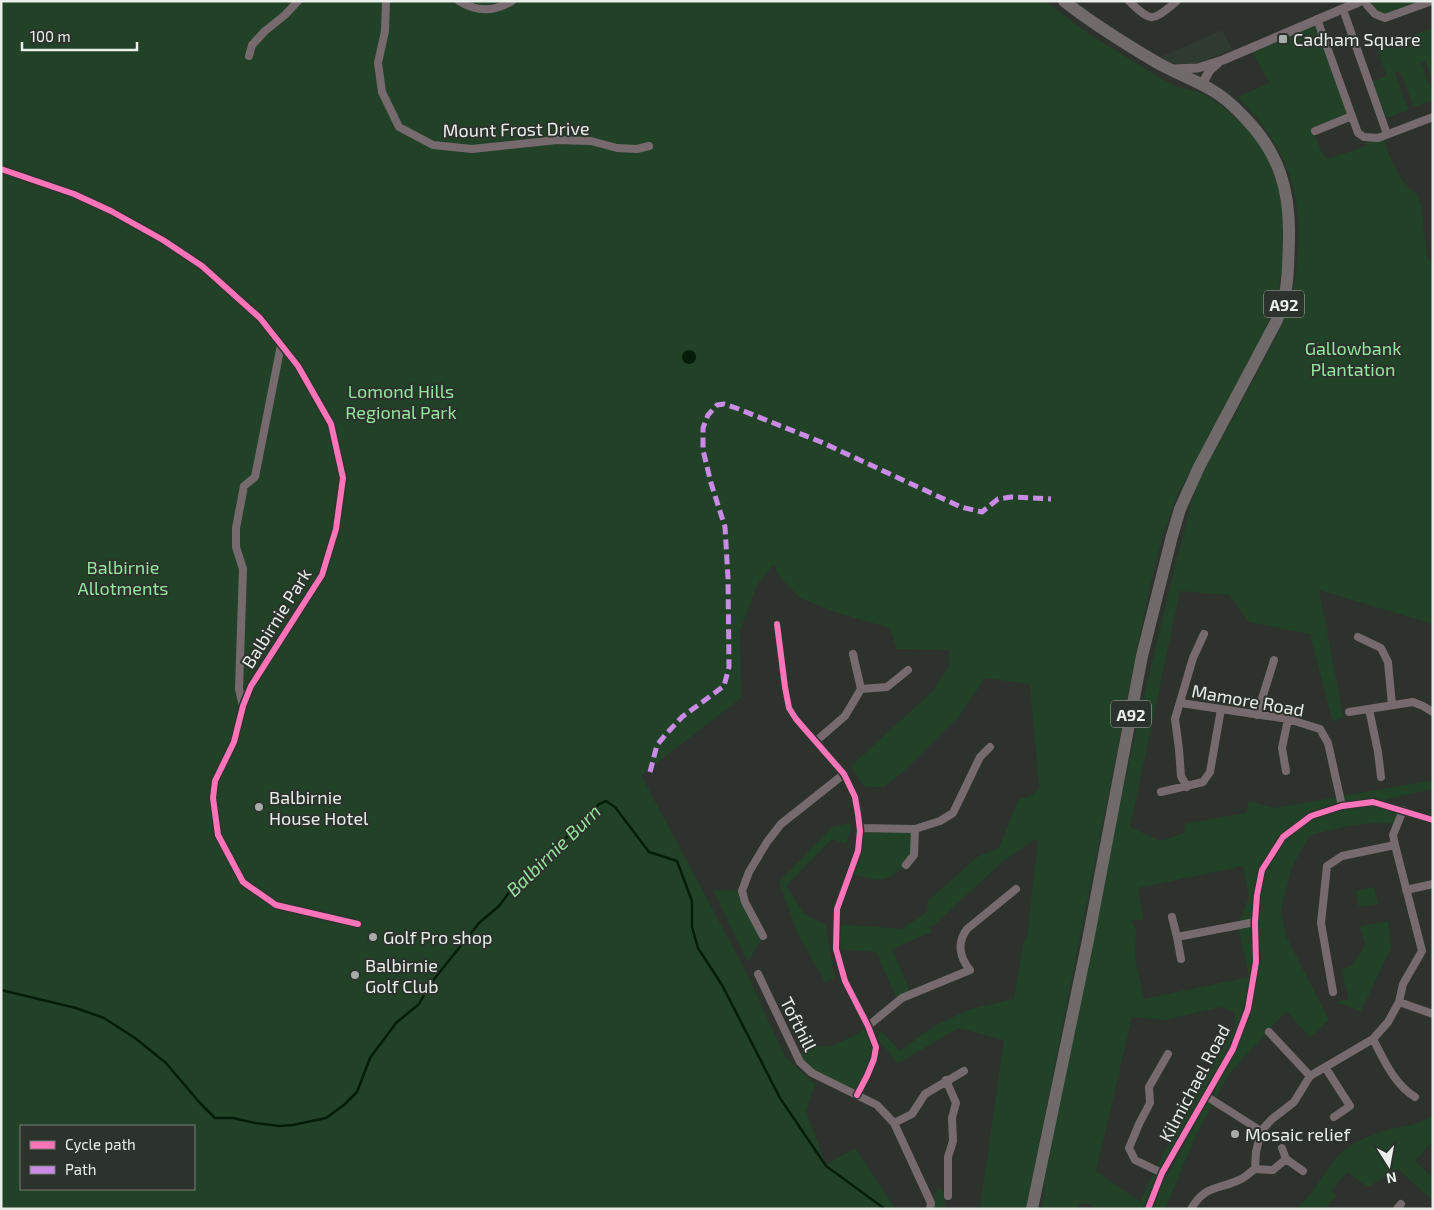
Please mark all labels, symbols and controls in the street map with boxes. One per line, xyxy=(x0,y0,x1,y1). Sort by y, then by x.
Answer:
scale bar xyxy=(22,20,138,52)
text: 100 m xyxy=(30,27,71,45)
place label: Cadham Square xyxy=(1293,28,1421,50)
marker: Cadham Square xyxy=(1277,33,1289,45)
street label: Mount Frost Drive xyxy=(442,117,590,141)
road number: A92 xyxy=(1264,290,1304,318)
park label: Gallowbank Plantation xyxy=(1305,337,1401,380)
park label: Lomond Hills Regional Park xyxy=(345,380,457,423)
park label: Balbirnie Allotments xyxy=(78,556,168,599)
street label: Balbirnie Park xyxy=(237,564,315,672)
street label: Mamore Road xyxy=(1190,679,1306,721)
road number: A92 xyxy=(1111,701,1151,728)
place label: Balbirnie House Hotel xyxy=(269,786,369,829)
water label: Balbirnie Burn xyxy=(501,799,605,901)
marker: Balbirnie House Hotel xyxy=(253,801,265,813)
place label: Golf Pro shop xyxy=(383,926,492,948)
marker: Golf Pro shop xyxy=(367,931,379,943)
place label: Balbirnie Golf Club xyxy=(365,954,438,997)
marker: Balbirnie Golf Club xyxy=(349,969,361,981)
street label: Tofthill xyxy=(776,993,822,1055)
street label: Kilmichael Road xyxy=(1154,1021,1234,1145)
place label: Mosaic relief xyxy=(1245,1123,1351,1145)
legend xyxy=(20,1125,195,1190)
marker: Mosaic relief xyxy=(1229,1128,1241,1140)
text: Cycle path xyxy=(65,1135,136,1153)
north arrow xyxy=(1364,1140,1414,1190)
text: Path xyxy=(65,1160,96,1178)
text: N xyxy=(1385,1169,1398,1188)

